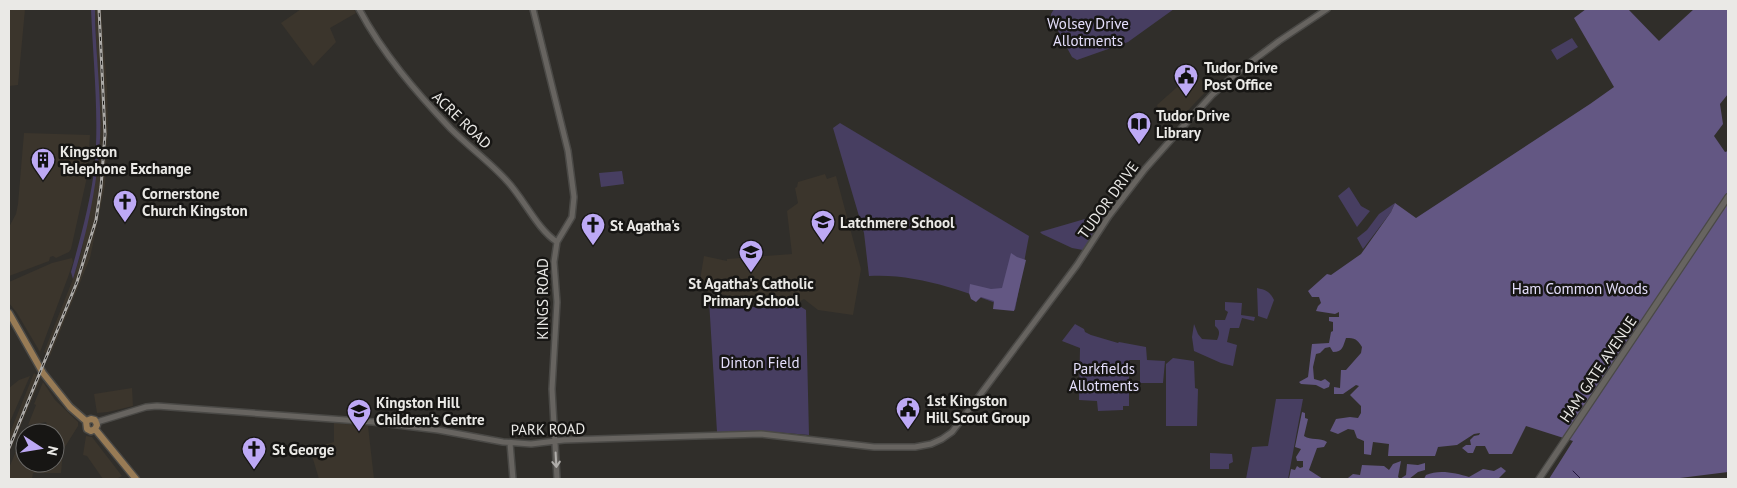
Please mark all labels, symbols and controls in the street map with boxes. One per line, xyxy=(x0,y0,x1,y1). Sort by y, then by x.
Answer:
park label: Wolsey Drive Allotments xyxy=(1047,14,1129,50)
place label: Tudor Drive Post Office xyxy=(1204,58,1278,94)
public building icon: Tudor Drive Post Office xyxy=(1173,63,1199,97)
street label: ACRE ROAD xyxy=(429,87,495,153)
place label: Tudor Drive Library xyxy=(1156,106,1230,142)
library icon: Tudor Drive Library xyxy=(1126,111,1152,145)
place label: Kingston Telephone Exchange xyxy=(60,142,192,178)
building icon: Kingston Telephone Exchange xyxy=(30,147,56,181)
street label: TUDOR DRIVE xyxy=(1074,158,1142,242)
place label: Cornerstone Church Kingston xyxy=(142,184,248,220)
church icon: Cornerstone Church Kingston xyxy=(112,189,138,223)
school or university icon: Latchmere School xyxy=(810,209,836,243)
church icon: St Agatha's xyxy=(580,212,606,246)
place label: Latchmere School xyxy=(840,213,955,232)
place label: St Agatha's xyxy=(610,216,680,235)
school or university icon: St Agatha's Catholic Primary School xyxy=(738,239,764,273)
street label: KINGS ROAD xyxy=(533,258,552,340)
place label: St Agatha's Catholic Primary School xyxy=(688,274,814,310)
park label: Ham Common Woods xyxy=(1512,279,1648,298)
street label: HAM GATE AVENUE xyxy=(1555,312,1641,426)
park label: Dinton Field xyxy=(720,353,800,372)
park label: Parkfields Allotments xyxy=(1069,359,1139,395)
place label: 1st Kingston Hill Scout Group xyxy=(926,391,1030,427)
place label: Kingston Hill Children's Centre xyxy=(376,393,485,429)
public building icon: 1st Kingston Hill Scout Group xyxy=(895,396,921,430)
school or university icon: Kingston Hill Children's Centre xyxy=(346,398,372,432)
street label: PARK ROAD xyxy=(511,419,585,439)
north arrow xyxy=(15,423,65,473)
church icon: St George xyxy=(241,436,267,470)
place label: St George xyxy=(272,440,335,459)
text: N xyxy=(43,444,62,457)
one-way arrow xyxy=(552,452,561,468)

